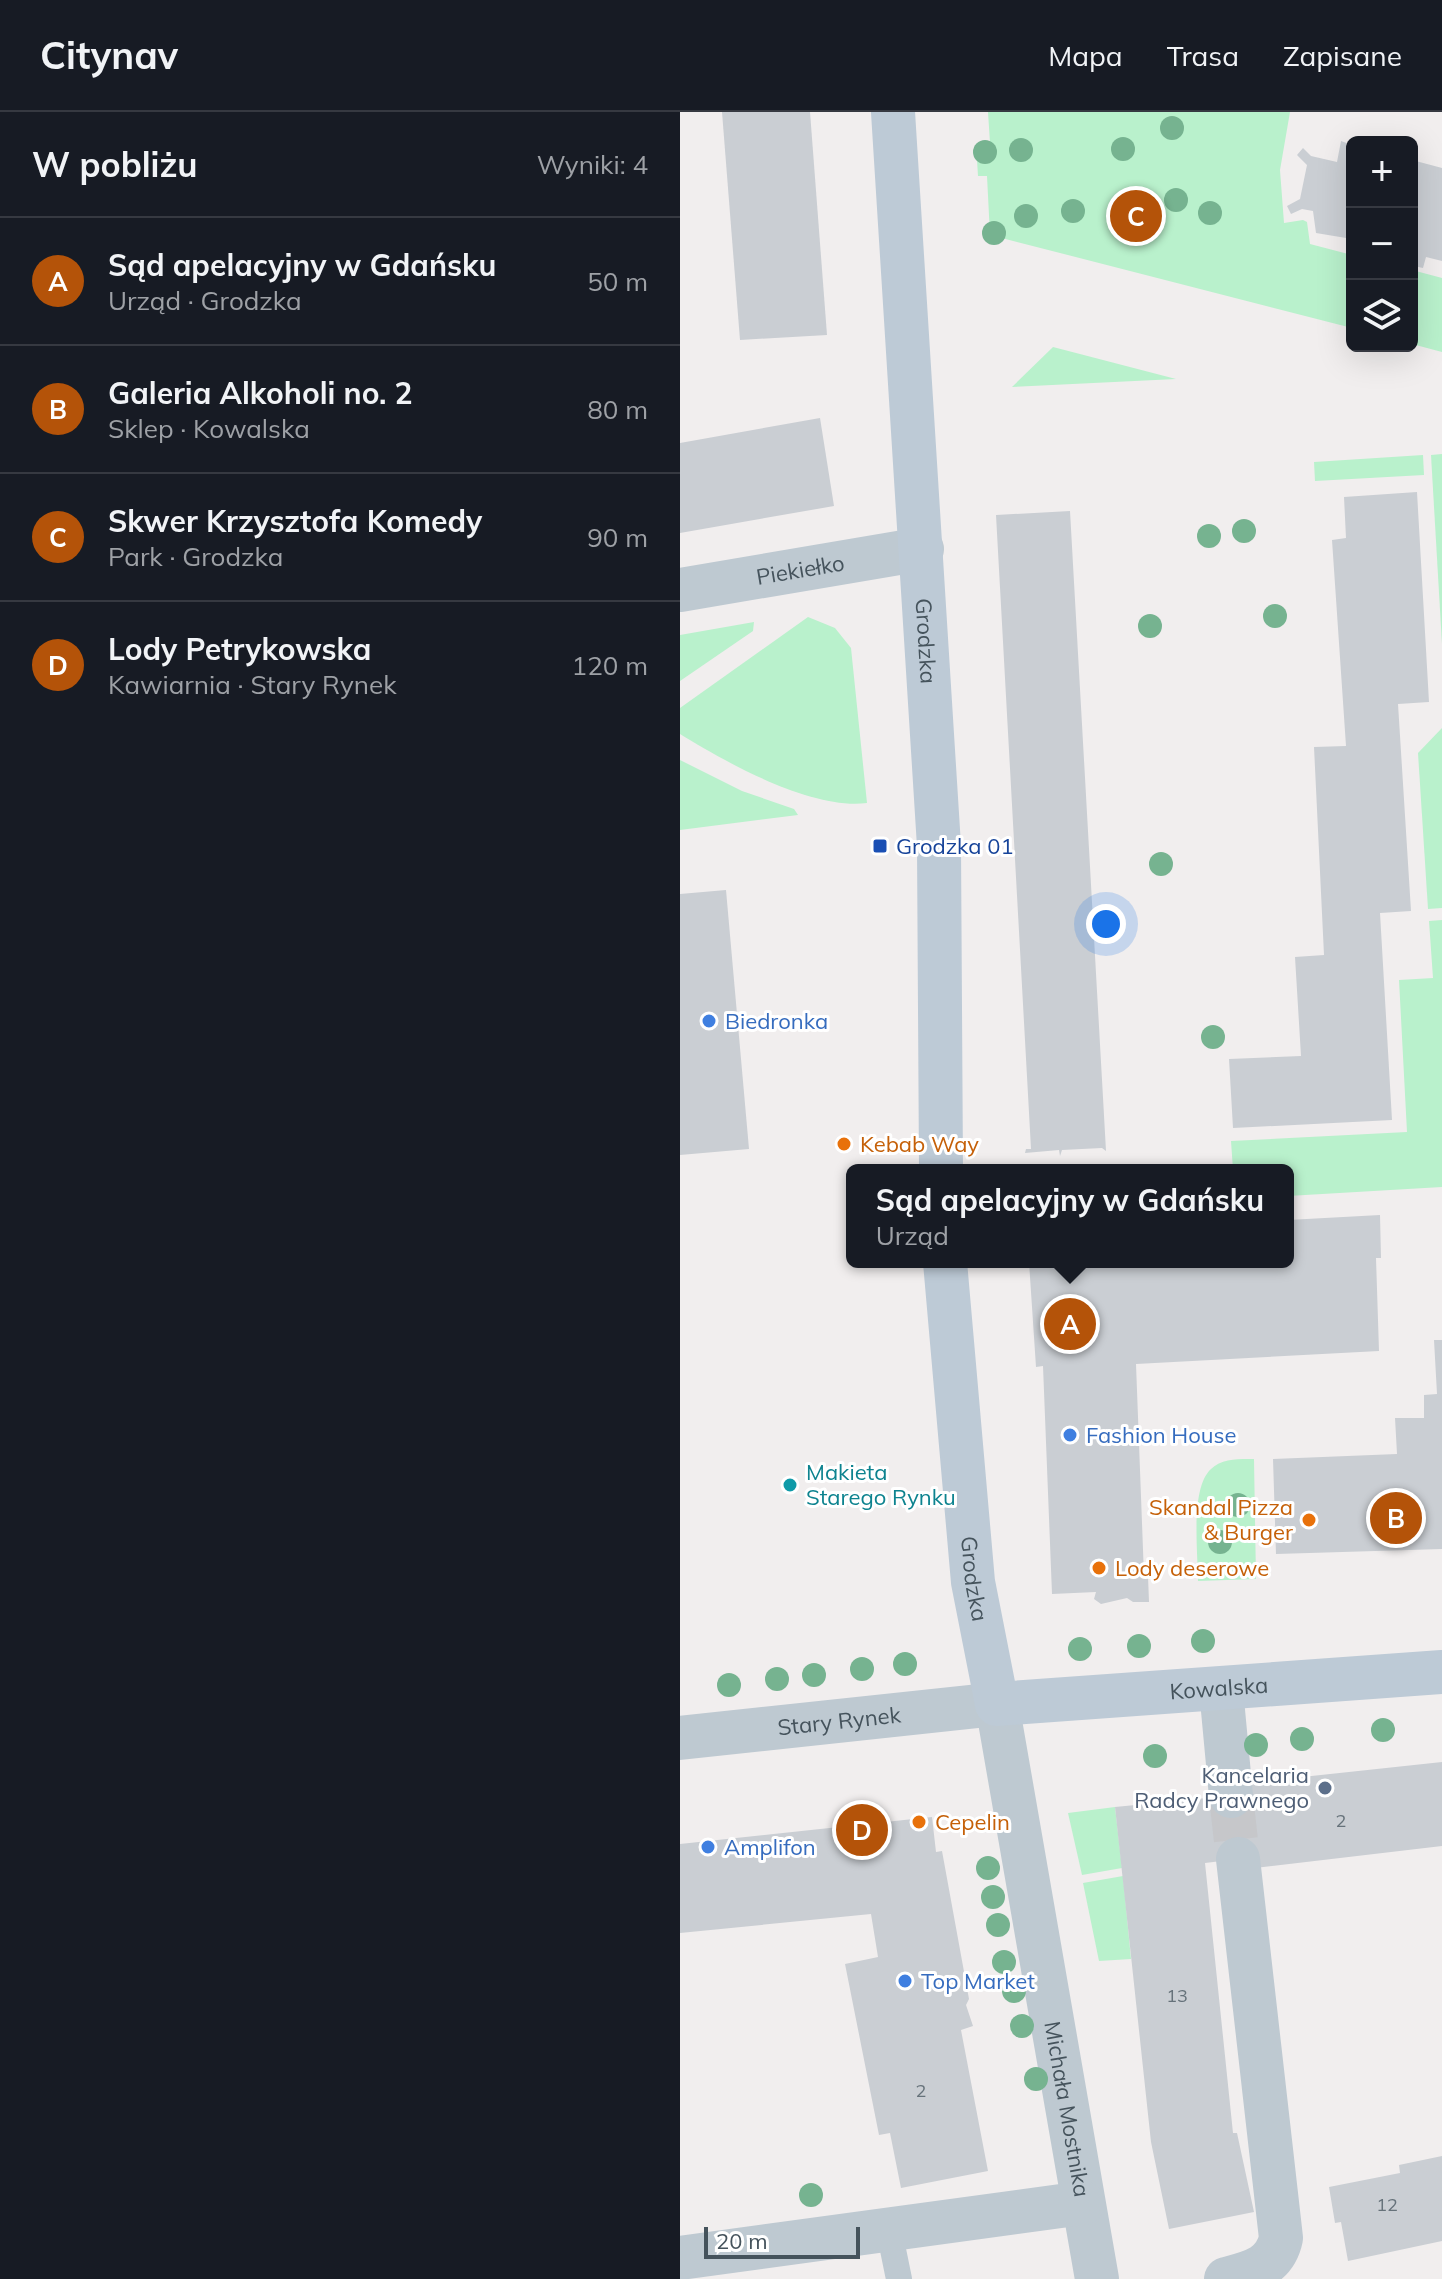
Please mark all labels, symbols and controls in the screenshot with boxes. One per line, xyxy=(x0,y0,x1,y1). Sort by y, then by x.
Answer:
text: Citynav xyxy=(40,31,178,79)
text: Mapa xyxy=(1048,38,1123,73)
text: Trasa xyxy=(1167,38,1239,73)
text: Zapisane xyxy=(1283,38,1402,73)
map controls xyxy=(1346,136,1418,352)
button: + xyxy=(1346,136,1418,208)
text: W pobliżu xyxy=(32,143,198,186)
text: Wyniki: 4 xyxy=(537,148,648,181)
pin: C xyxy=(1110,186,1162,246)
button: − xyxy=(1346,208,1418,280)
text: Sąd apelacyjny w Gdańsku xyxy=(108,246,496,284)
text: A xyxy=(48,265,68,298)
text: 50 m xyxy=(587,265,648,298)
button: layers xyxy=(1346,280,1418,352)
text: Urząd · Grodzka xyxy=(108,284,302,317)
text: Galeria Alkoholi no. 2 xyxy=(108,374,413,412)
text: B xyxy=(49,393,67,426)
text: 80 m xyxy=(587,393,648,426)
text: Sklep · Kowalska xyxy=(108,412,310,445)
text: Skwer Krzysztofa Komedy xyxy=(108,502,482,540)
text: C xyxy=(49,521,67,554)
text: 90 m xyxy=(587,521,648,554)
text: Park · Grodzka xyxy=(108,540,283,573)
street label: Piekiełko xyxy=(754,548,846,591)
street label: Grodzka xyxy=(910,597,943,685)
text: Lody Petrykowska xyxy=(108,630,371,668)
text: D xyxy=(48,649,68,682)
text: 120 m xyxy=(572,649,648,682)
text: Kawiarnia · Stary Rynek xyxy=(108,668,397,701)
place label: Grodzka 01 xyxy=(896,832,1014,860)
marker: Grodzka 01 xyxy=(871,837,889,855)
your location xyxy=(1086,904,1126,944)
place label: Biedronka xyxy=(725,1007,828,1035)
marker: Biedronka xyxy=(700,1012,718,1030)
place label: Kebab Way xyxy=(860,1130,979,1158)
marker: Kebab Way xyxy=(835,1135,853,1153)
popup xyxy=(846,1164,1294,1268)
text: Sąd apelacyjny w Gdańsku xyxy=(876,1181,1264,1219)
text: Urząd xyxy=(876,1219,949,1252)
pin: A xyxy=(1044,1294,1096,1354)
place label: Fashion House xyxy=(1086,1421,1236,1449)
marker: Fashion House xyxy=(1061,1426,1079,1444)
place label: Makieta Starego Rynku xyxy=(806,1458,956,1511)
marker: Makieta Starego Rynku xyxy=(781,1476,799,1494)
pin: B xyxy=(1370,1488,1422,1548)
place label: Skandal Pizza & Burger xyxy=(1149,1493,1293,1546)
marker: Skandal Pizza & Burger xyxy=(1300,1511,1318,1529)
street label: Grodzka xyxy=(955,1535,994,1624)
place label: Lody deserowe xyxy=(1115,1554,1269,1582)
marker: Lody deserowe xyxy=(1090,1559,1108,1577)
street label: Kowalska xyxy=(1169,1671,1269,1706)
street label: Stary Rynek xyxy=(776,1700,903,1741)
place label: Kancelaria Radcy Prawnego xyxy=(1134,1761,1309,1814)
marker: Kancelaria Radcy Prawnego xyxy=(1316,1779,1334,1797)
pin: D xyxy=(836,1800,888,1860)
place label: Cepelin xyxy=(935,1808,1010,1836)
house number: 2 xyxy=(1336,1809,1346,1832)
marker: Cepelin xyxy=(910,1813,928,1831)
place label: Amplifon xyxy=(724,1833,816,1861)
marker: Amplifon xyxy=(699,1838,717,1856)
place label: Top Market xyxy=(921,1967,1035,1995)
marker: Top Market xyxy=(896,1972,914,1990)
house number: 13 xyxy=(1166,1984,1188,2007)
street label: Michała Mostnika xyxy=(1038,2019,1096,2199)
house number: 2 xyxy=(916,2079,926,2102)
house number: 12 xyxy=(1376,2193,1398,2216)
scale bar xyxy=(704,2223,860,2259)
text: 20 m xyxy=(716,2227,767,2255)

